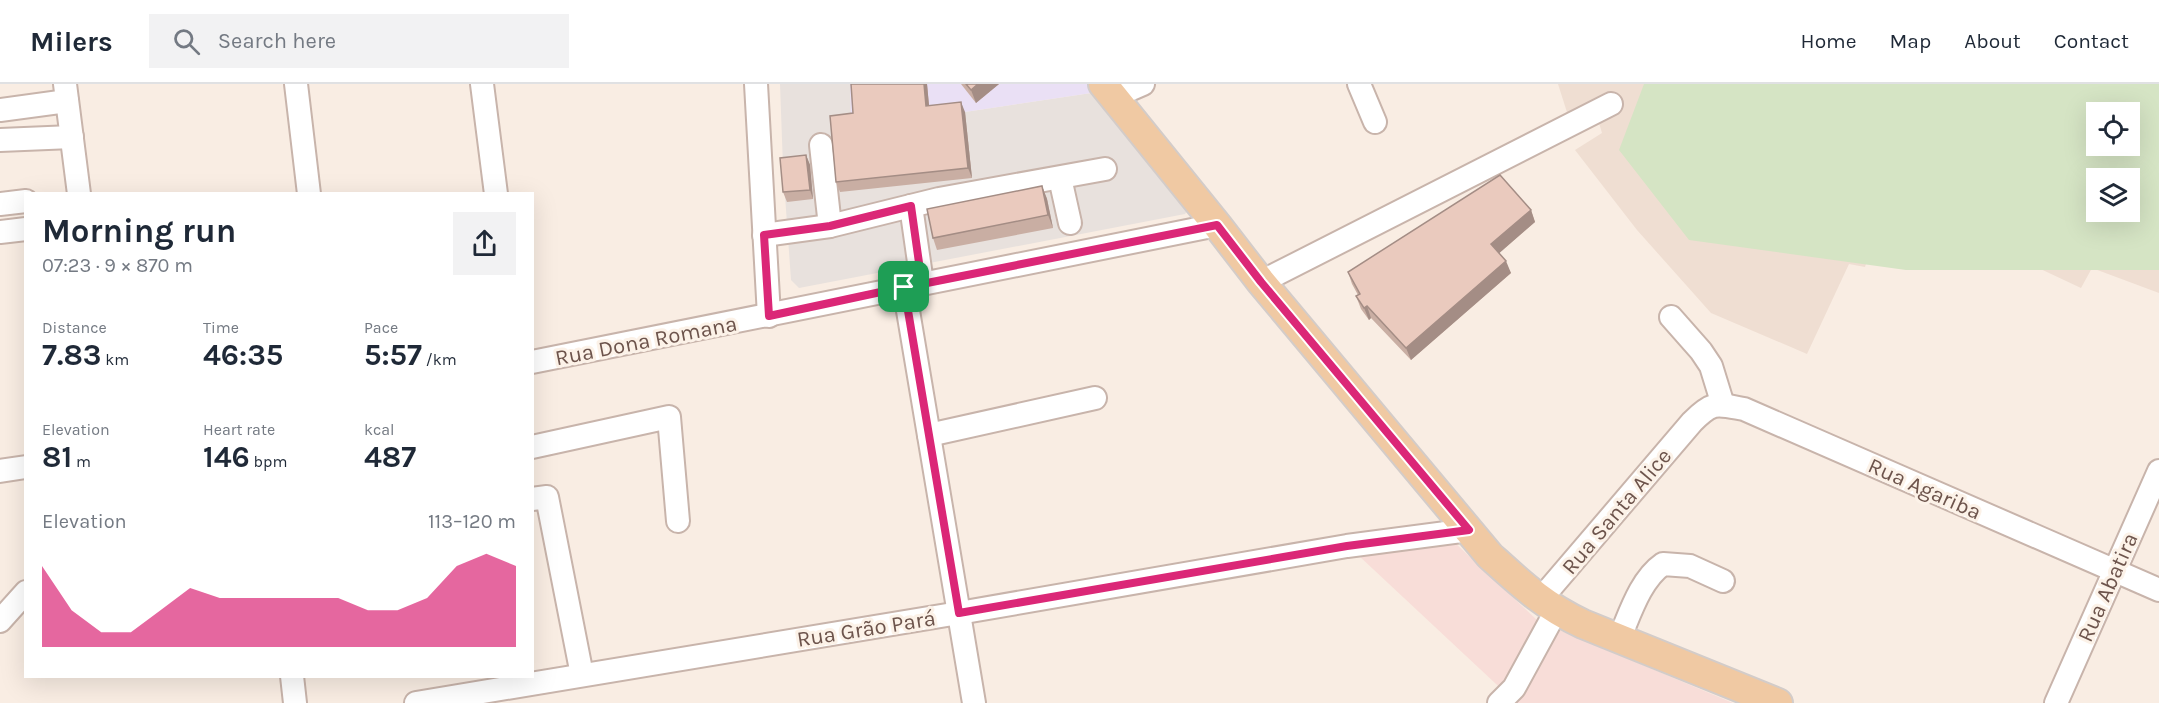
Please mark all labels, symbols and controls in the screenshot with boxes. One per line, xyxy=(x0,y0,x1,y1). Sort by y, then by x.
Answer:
search box xyxy=(149,14,569,68)
text: Milers xyxy=(30,25,113,58)
icon: search xyxy=(170,25,203,58)
text: Search here xyxy=(218,28,336,54)
text: Home xyxy=(1801,29,1857,53)
text: Map xyxy=(1890,29,1931,53)
text: About xyxy=(1964,29,2021,53)
text: Contact xyxy=(2054,29,2129,53)
map controls xyxy=(2086,102,2140,222)
button: locate xyxy=(2086,102,2140,156)
button: layers xyxy=(2086,168,2140,222)
text: Morning run xyxy=(42,212,236,250)
button: share xyxy=(453,212,516,275)
text: 07:23 · 9 × 870 m xyxy=(42,254,193,277)
pin xyxy=(878,261,929,312)
icon: arrive xyxy=(887,270,920,303)
street label: Rua Dona Romana xyxy=(553,311,739,371)
text: Distance xyxy=(42,318,107,337)
text: Time xyxy=(203,318,239,337)
text: Pace xyxy=(364,318,398,337)
text: 7.83 xyxy=(42,337,101,373)
text: 46:35 xyxy=(203,337,283,373)
text: 5:57 xyxy=(364,337,422,373)
text: km xyxy=(101,350,129,369)
text: /km xyxy=(422,350,457,369)
text: Elevation xyxy=(42,420,110,439)
text: Heart rate xyxy=(203,420,275,439)
text: kcal xyxy=(364,420,395,439)
text: 81 xyxy=(42,439,72,475)
text: 146 xyxy=(203,439,250,475)
text: 487 xyxy=(364,439,416,475)
street label: Rua Santa Alice xyxy=(1557,443,1677,580)
text: m xyxy=(72,452,91,471)
text: bpm xyxy=(250,452,287,471)
street label: Rua Agariba xyxy=(1864,452,1985,525)
text: Elevation xyxy=(42,510,127,533)
text: 113–120 m xyxy=(428,510,516,533)
street label: Rua Abatira xyxy=(2072,529,2144,646)
street label: Rua Grão Pará xyxy=(795,605,937,653)

